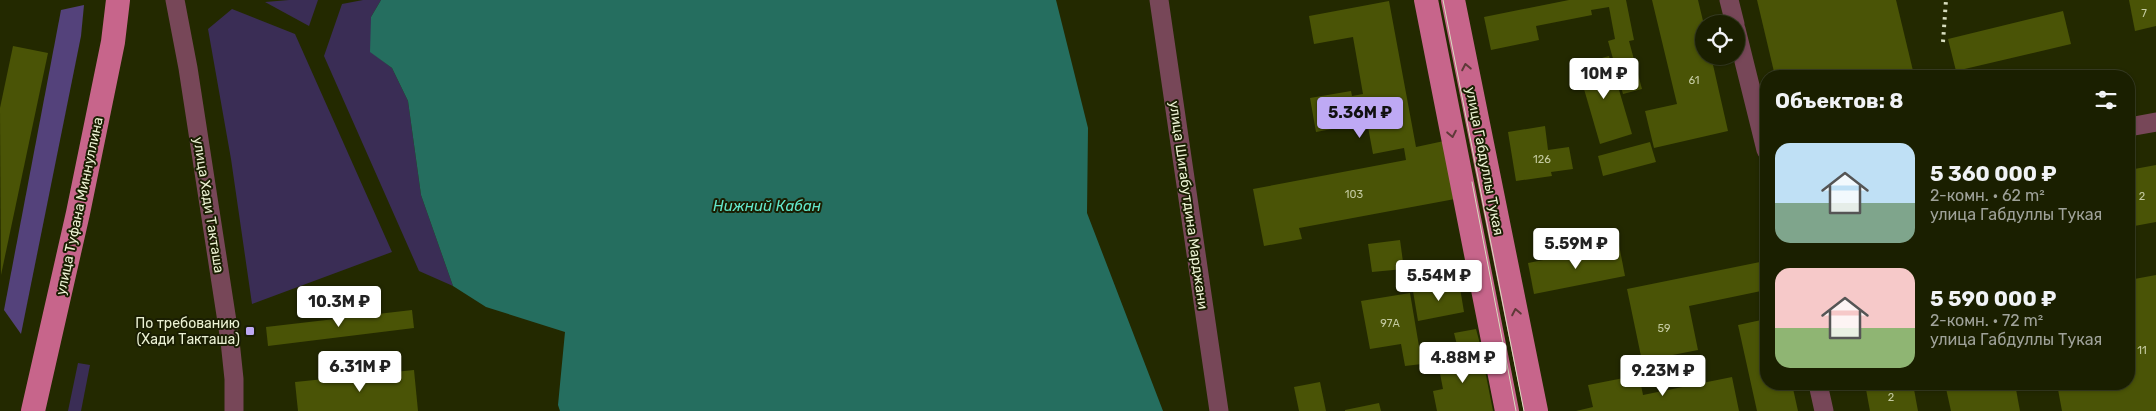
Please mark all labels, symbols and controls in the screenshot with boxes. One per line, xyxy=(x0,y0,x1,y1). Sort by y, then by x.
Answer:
house number: 7 xyxy=(2141,7,2147,20)
map controls xyxy=(1695,15,1745,65)
button: locate xyxy=(1695,15,1745,65)
pin: 10M ₽ xyxy=(1569,58,1639,100)
one-way arrow xyxy=(1461,62,1472,71)
text: 10M ₽ xyxy=(1580,64,1628,83)
house number: 61 xyxy=(1688,74,1700,87)
street label: улица Габдуллы Тукая xyxy=(1462,85,1507,237)
icon: filters xyxy=(2092,86,2120,114)
text: Объектов: 8 xyxy=(1775,88,1904,113)
pin: 5.36M ₽ xyxy=(1314,96,1406,139)
street label: улица Шигабутдина Марджани xyxy=(1165,100,1212,310)
text: 5.36M ₽ xyxy=(1328,103,1392,122)
street label: улица Туфана Миннуллина xyxy=(52,115,107,297)
one-way arrow xyxy=(1447,129,1457,138)
street label: улица Хади Такташа xyxy=(189,136,228,274)
house number: 126 xyxy=(1533,153,1551,166)
text: 5 360 000 ₽ xyxy=(1930,161,2057,186)
icon: home xyxy=(1815,163,1875,223)
text: 2-комн. · 62 m² xyxy=(1930,186,2045,205)
house number: 103 xyxy=(1345,188,1364,201)
house number: 2 xyxy=(2139,190,2145,203)
water label: Нижний Кабан xyxy=(713,197,821,215)
text: улица Габдуллы Тукая xyxy=(1930,205,2102,224)
pin: 5.59M ₽ xyxy=(1530,228,1622,270)
text: 5.59M ₽ xyxy=(1544,234,1608,253)
pin: 5.54M ₽ xyxy=(1393,260,1485,302)
text: 5.54M ₽ xyxy=(1407,266,1471,285)
pin: 10.3M ₽ xyxy=(293,286,385,328)
text: 5 590 000 ₽ xyxy=(1930,286,2056,311)
icon: home xyxy=(1815,288,1875,348)
text: 10.3M ₽ xyxy=(308,292,370,311)
one-way arrow xyxy=(1511,307,1521,316)
text: 2-комн. · 72 m² xyxy=(1930,311,2043,330)
place label: По требованию (Хади Такташа) xyxy=(135,315,240,348)
house number: 97А xyxy=(1380,317,1400,330)
house number: 59 xyxy=(1657,322,1671,335)
marker: По требованию (Хади Такташа) xyxy=(244,325,256,337)
text: улица Габдуллы Тукая xyxy=(1930,330,2102,349)
pin: 4.88M ₽ xyxy=(1417,342,1509,384)
house number: 11 xyxy=(2137,344,2147,357)
text: 4.88M ₽ xyxy=(1430,348,1496,367)
pin: 6.31M ₽ xyxy=(314,350,406,393)
pin: 9.23M ₽ xyxy=(1617,354,1709,397)
text: 6.31M ₽ xyxy=(329,357,391,376)
text: 9.23M ₽ xyxy=(1631,361,1695,380)
house number: 2 xyxy=(1888,391,1894,404)

